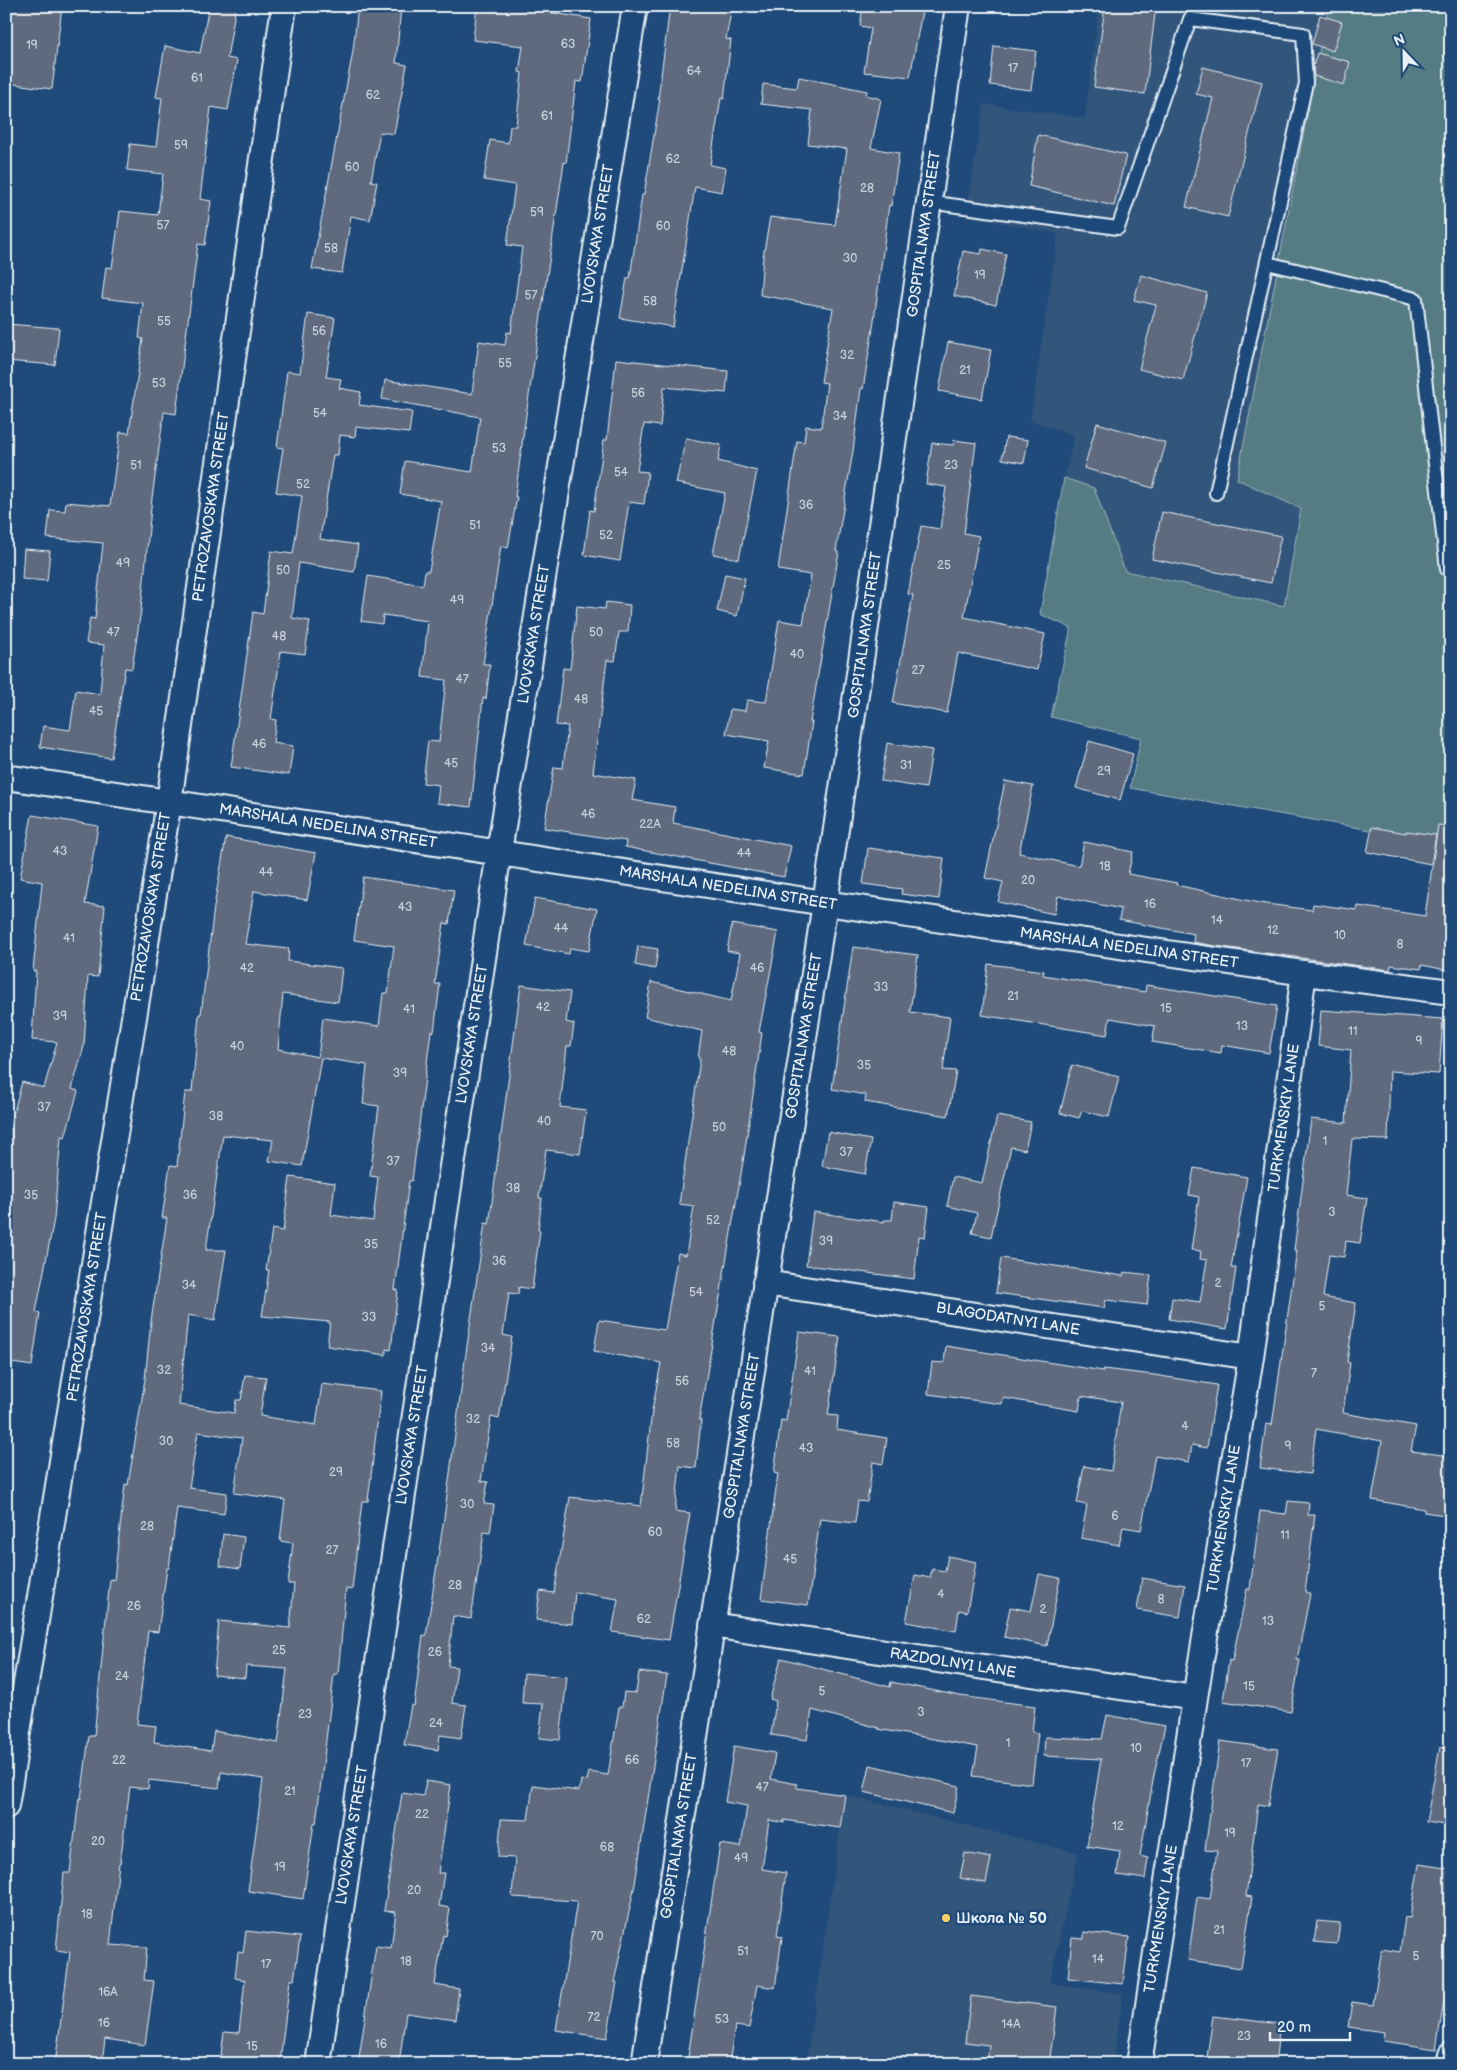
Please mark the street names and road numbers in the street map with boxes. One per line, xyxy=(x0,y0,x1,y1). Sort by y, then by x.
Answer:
street label: GOSPITALNAYA STREET xyxy=(903,150,945,318)
street label: LVOVSKAYA STREET xyxy=(578,163,618,305)
street label: PETROZAVOSKAYA STREET xyxy=(188,411,234,603)
street label: GOSPITALNAYA STREET xyxy=(844,551,886,719)
street label: LVOVSKAYA STREET xyxy=(514,563,554,705)
street label: MARSHALA NEDELINA STREET xyxy=(218,799,438,853)
street label: PETROZAVOSKAYA STREET xyxy=(127,811,175,1003)
street label: MARSHALA NEDELINA STREET xyxy=(618,861,838,915)
street label: MARSHALA NEDELINA STREET xyxy=(1018,923,1240,973)
street label: GOSPITALNAYA STREET xyxy=(781,952,827,1120)
street label: LVOVSKAYA STREET xyxy=(452,963,492,1105)
street label: TURKMENSKIY LANE xyxy=(1264,1042,1304,1193)
street label: PETROZAVOSKAYA STREET xyxy=(63,1211,111,1403)
street label: BLAGODATNYI LANE xyxy=(935,1298,1081,1340)
street label: GOSPITALNAYA STREET xyxy=(719,1352,765,1520)
street label: LVOVSKAYA STREET xyxy=(392,1364,432,1506)
street label: TURKMENSKIY LANE xyxy=(1203,1444,1245,1594)
street label: RAZDOLNYI LANE xyxy=(889,1644,1018,1682)
street label: GOSPITALNAYA STREET xyxy=(656,1752,702,1920)
street label: LVOVSKAYA STREET xyxy=(332,1764,372,1906)
street label: TURKMENSKIY LANE xyxy=(1140,1844,1182,1994)

